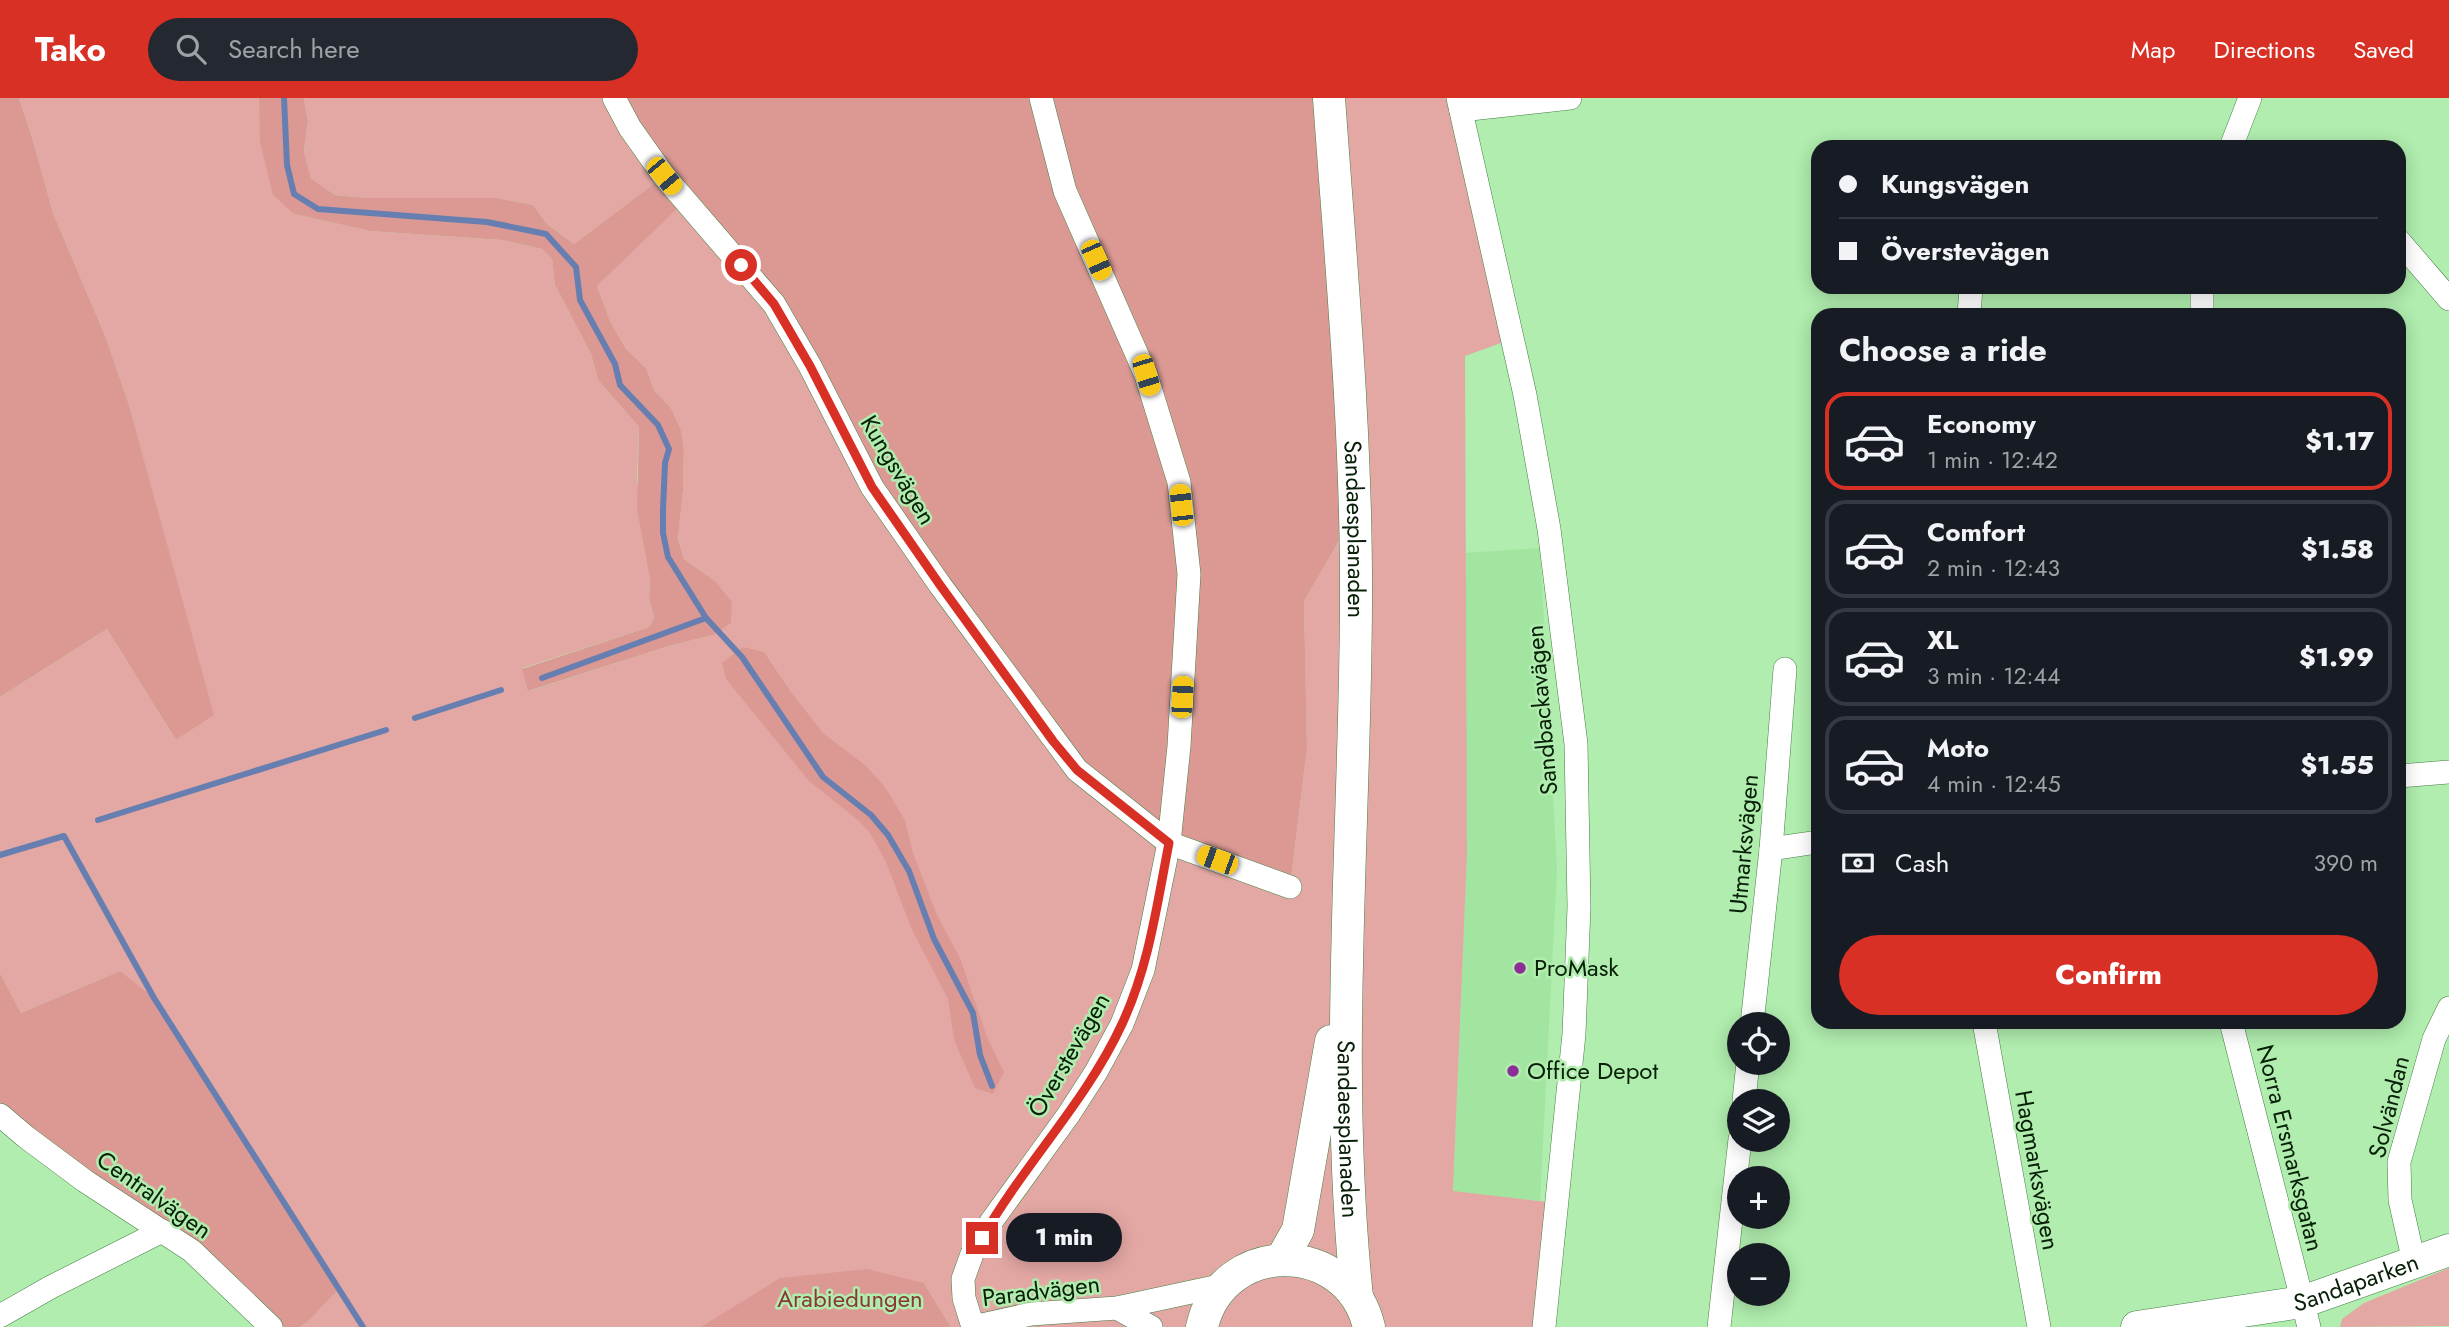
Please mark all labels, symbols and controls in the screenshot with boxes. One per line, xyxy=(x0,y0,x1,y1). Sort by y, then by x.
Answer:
search box xyxy=(148,18,638,81)
text: Tako xyxy=(35,26,106,73)
icon: search xyxy=(172,30,210,68)
text: Search here xyxy=(228,30,360,68)
text: Map xyxy=(2131,32,2176,67)
text: Directions xyxy=(2214,32,2315,67)
text: Saved xyxy=(2353,32,2414,67)
car xyxy=(643,153,686,199)
text: Kungsvägen xyxy=(1881,165,2029,203)
text: Överstevägen xyxy=(1881,232,2050,270)
car xyxy=(1078,237,1115,283)
route start xyxy=(725,249,757,281)
text: Choose a ride xyxy=(1839,327,2047,373)
car xyxy=(1130,352,1163,398)
text: Economy xyxy=(1927,405,2036,443)
street label: Kungsvägen xyxy=(852,408,945,531)
icon: car xyxy=(1843,410,1906,473)
text: $1.17 xyxy=(2305,422,2374,460)
street label: Sandaesplanaden xyxy=(1335,439,1374,618)
text: 1 min · 12:42 xyxy=(1927,443,2058,477)
car xyxy=(1169,483,1194,527)
text: Comfort xyxy=(1927,513,2025,551)
icon: car xyxy=(1843,518,1906,581)
text: $1.58 xyxy=(2301,530,2374,568)
text: 2 min · 12:43 xyxy=(1927,551,2060,585)
text: XL xyxy=(1927,621,1959,659)
street label: Sandbackavägen xyxy=(1517,624,1566,796)
icon: car xyxy=(1843,626,1906,689)
text: $1.99 xyxy=(2299,638,2374,676)
text: 3 min · 12:44 xyxy=(1927,659,2060,693)
car xyxy=(1171,675,1194,719)
text: Moto xyxy=(1927,729,1989,767)
icon: car xyxy=(1843,734,1906,797)
text: $1.55 xyxy=(2300,746,2374,784)
text: 4 min · 12:45 xyxy=(1927,767,2061,801)
street label: Utmarksvägen xyxy=(1720,773,1767,915)
car xyxy=(1194,843,1241,877)
icon: cash xyxy=(1839,844,1877,882)
text: Cash xyxy=(1895,844,1949,882)
text: 390 m xyxy=(2314,846,2378,880)
button: Confirm xyxy=(1839,935,2378,1015)
place label: ProMask xyxy=(1534,950,1619,985)
marker: ProMask xyxy=(1512,960,1528,976)
street label: Överstevägen xyxy=(1019,986,1118,1123)
map controls xyxy=(1727,1012,1790,1306)
button: locate xyxy=(1727,1012,1790,1075)
street label: Sandaesplanaden xyxy=(1329,1040,1368,1219)
street label: Norra Ersmarksgatan xyxy=(2248,1041,2333,1255)
street label: Solvändan xyxy=(2359,1052,2418,1162)
place label: Office Depot xyxy=(1527,1053,1658,1088)
marker: Office Depot xyxy=(1505,1063,1521,1079)
street label: Hagmarksvägen xyxy=(2006,1087,2069,1253)
button: layers xyxy=(1727,1089,1790,1152)
street label: Centralvägen xyxy=(90,1142,219,1247)
button: + xyxy=(1727,1166,1790,1229)
callout: 1 min xyxy=(1006,1214,1122,1262)
text: 1 min xyxy=(1035,1220,1093,1254)
route end xyxy=(966,1222,998,1254)
button: − xyxy=(1727,1243,1790,1306)
street label: Sandaparken xyxy=(2291,1244,2423,1320)
street label: Paradvägen xyxy=(980,1266,1102,1315)
park label: Arabiedungen xyxy=(777,1281,923,1316)

